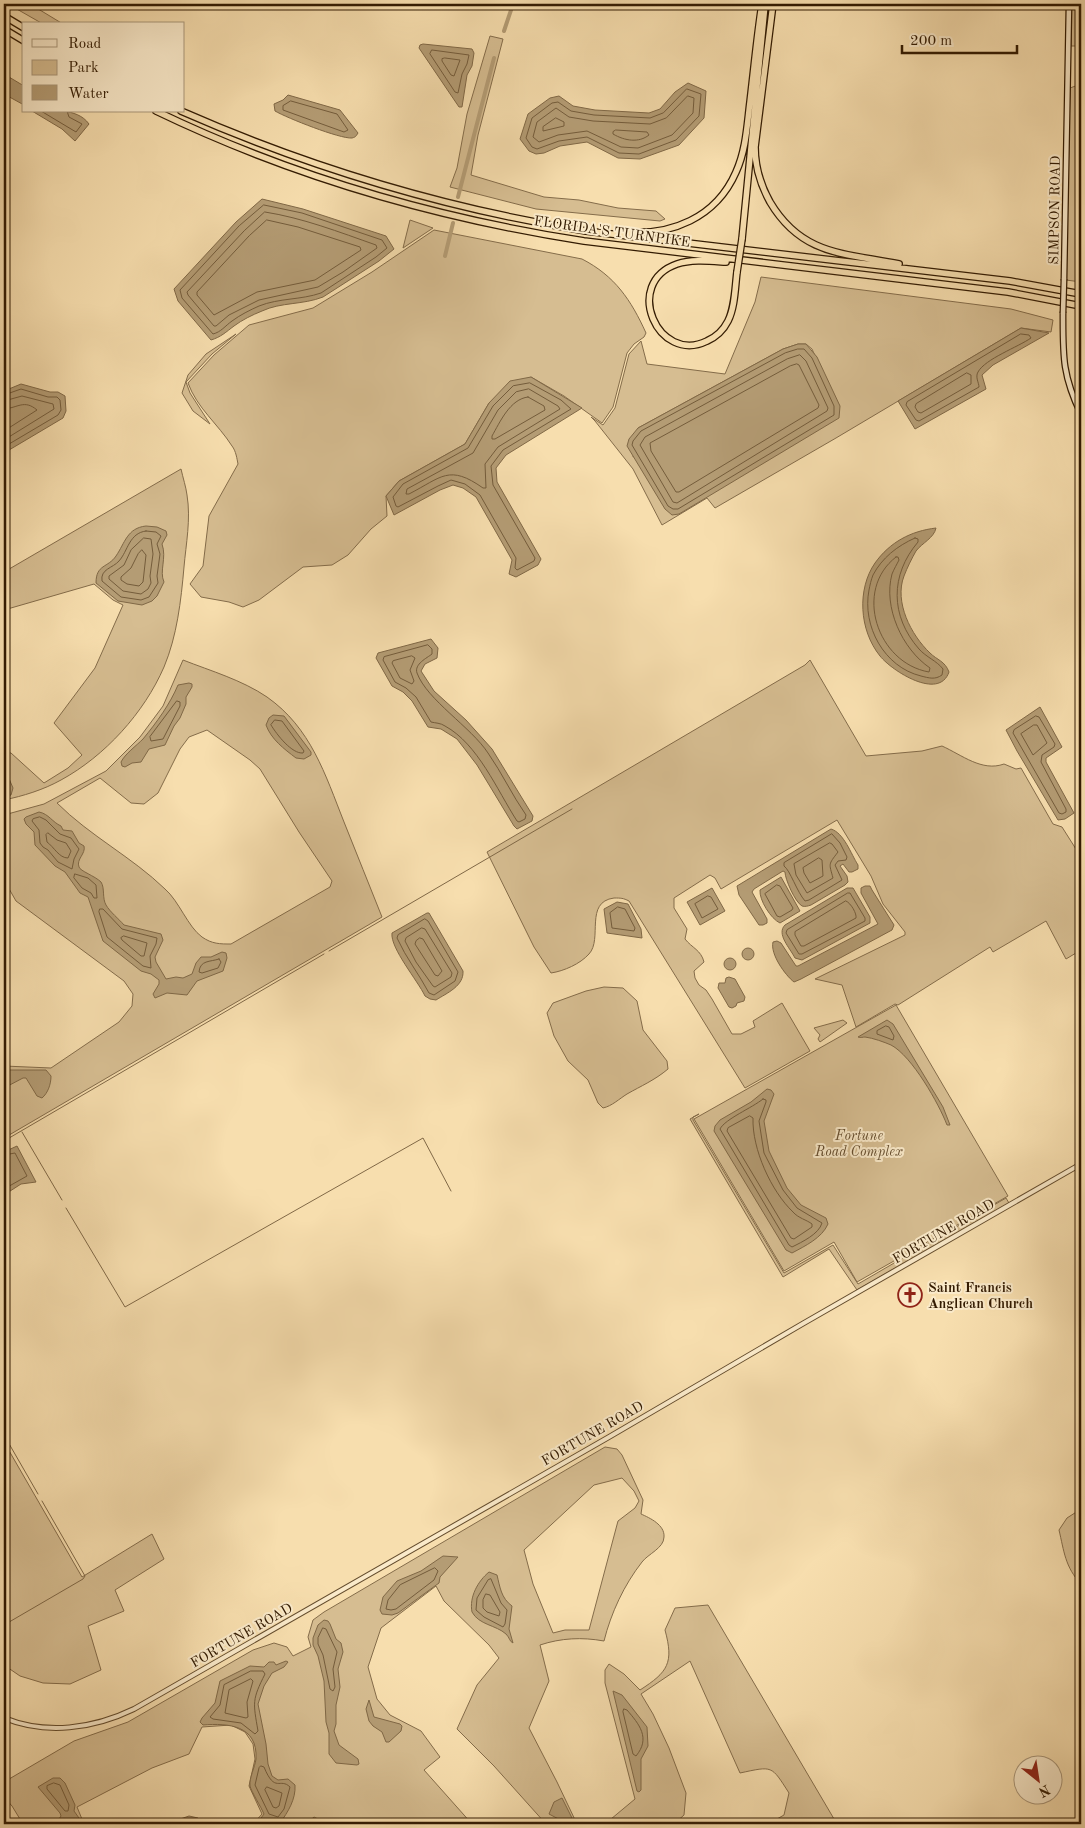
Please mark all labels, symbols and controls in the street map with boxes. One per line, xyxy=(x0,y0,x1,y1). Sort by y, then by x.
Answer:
legend xyxy=(22,22,185,112)
scale bar xyxy=(902,22,1018,54)
text: 200 m xyxy=(910,34,952,49)
text: Road xyxy=(68,37,102,52)
text: Park xyxy=(68,61,99,76)
text: Water xyxy=(68,87,109,102)
street label: SIMPSON ROAD xyxy=(1047,155,1063,265)
street label: FLORIDA'S TURNPIKE xyxy=(533,214,691,250)
park label: Fortune Road Complex xyxy=(814,1129,903,1160)
street label: FORTUNE ROAD xyxy=(890,1197,997,1267)
place label: Saint Francis Anglican Church xyxy=(928,1281,1033,1311)
church icon: Saint Francis Anglican Church xyxy=(897,1282,923,1308)
street label: FORTUNE ROAD xyxy=(539,1399,646,1469)
street label: FORTUNE ROAD xyxy=(188,1601,295,1671)
north arrow xyxy=(1012,1756,1062,1806)
text: N xyxy=(1036,1782,1052,1799)

